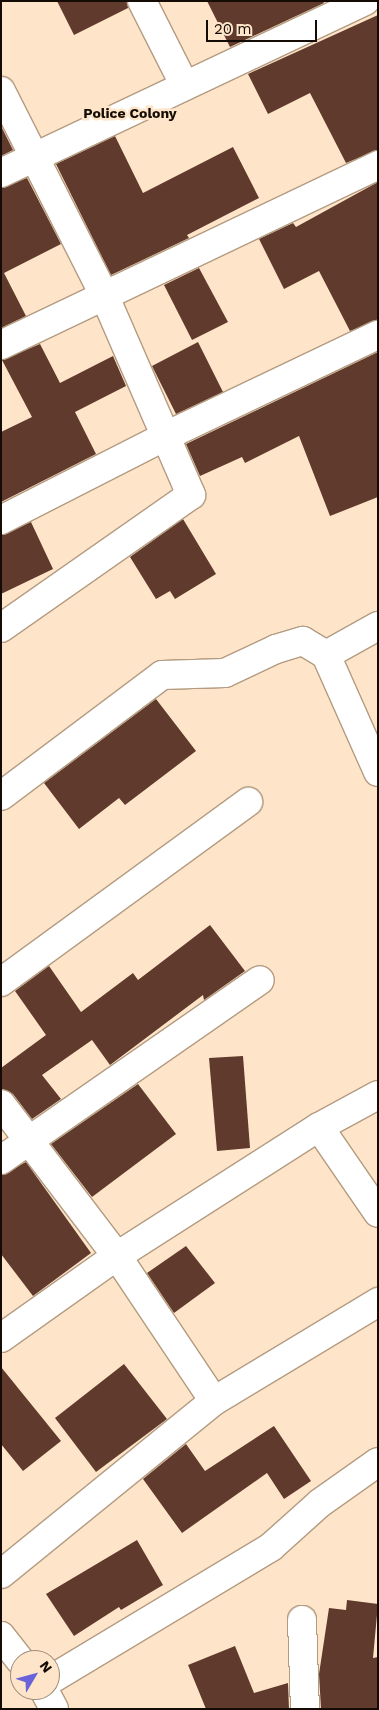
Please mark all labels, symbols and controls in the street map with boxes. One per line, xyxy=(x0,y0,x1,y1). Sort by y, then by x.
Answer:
scale bar xyxy=(209,10,320,42)
text: 20 m xyxy=(214,20,252,38)
district label: Police Colony xyxy=(83,105,177,121)
north arrow xyxy=(10,1650,60,1700)
text: N xyxy=(37,1658,56,1676)

